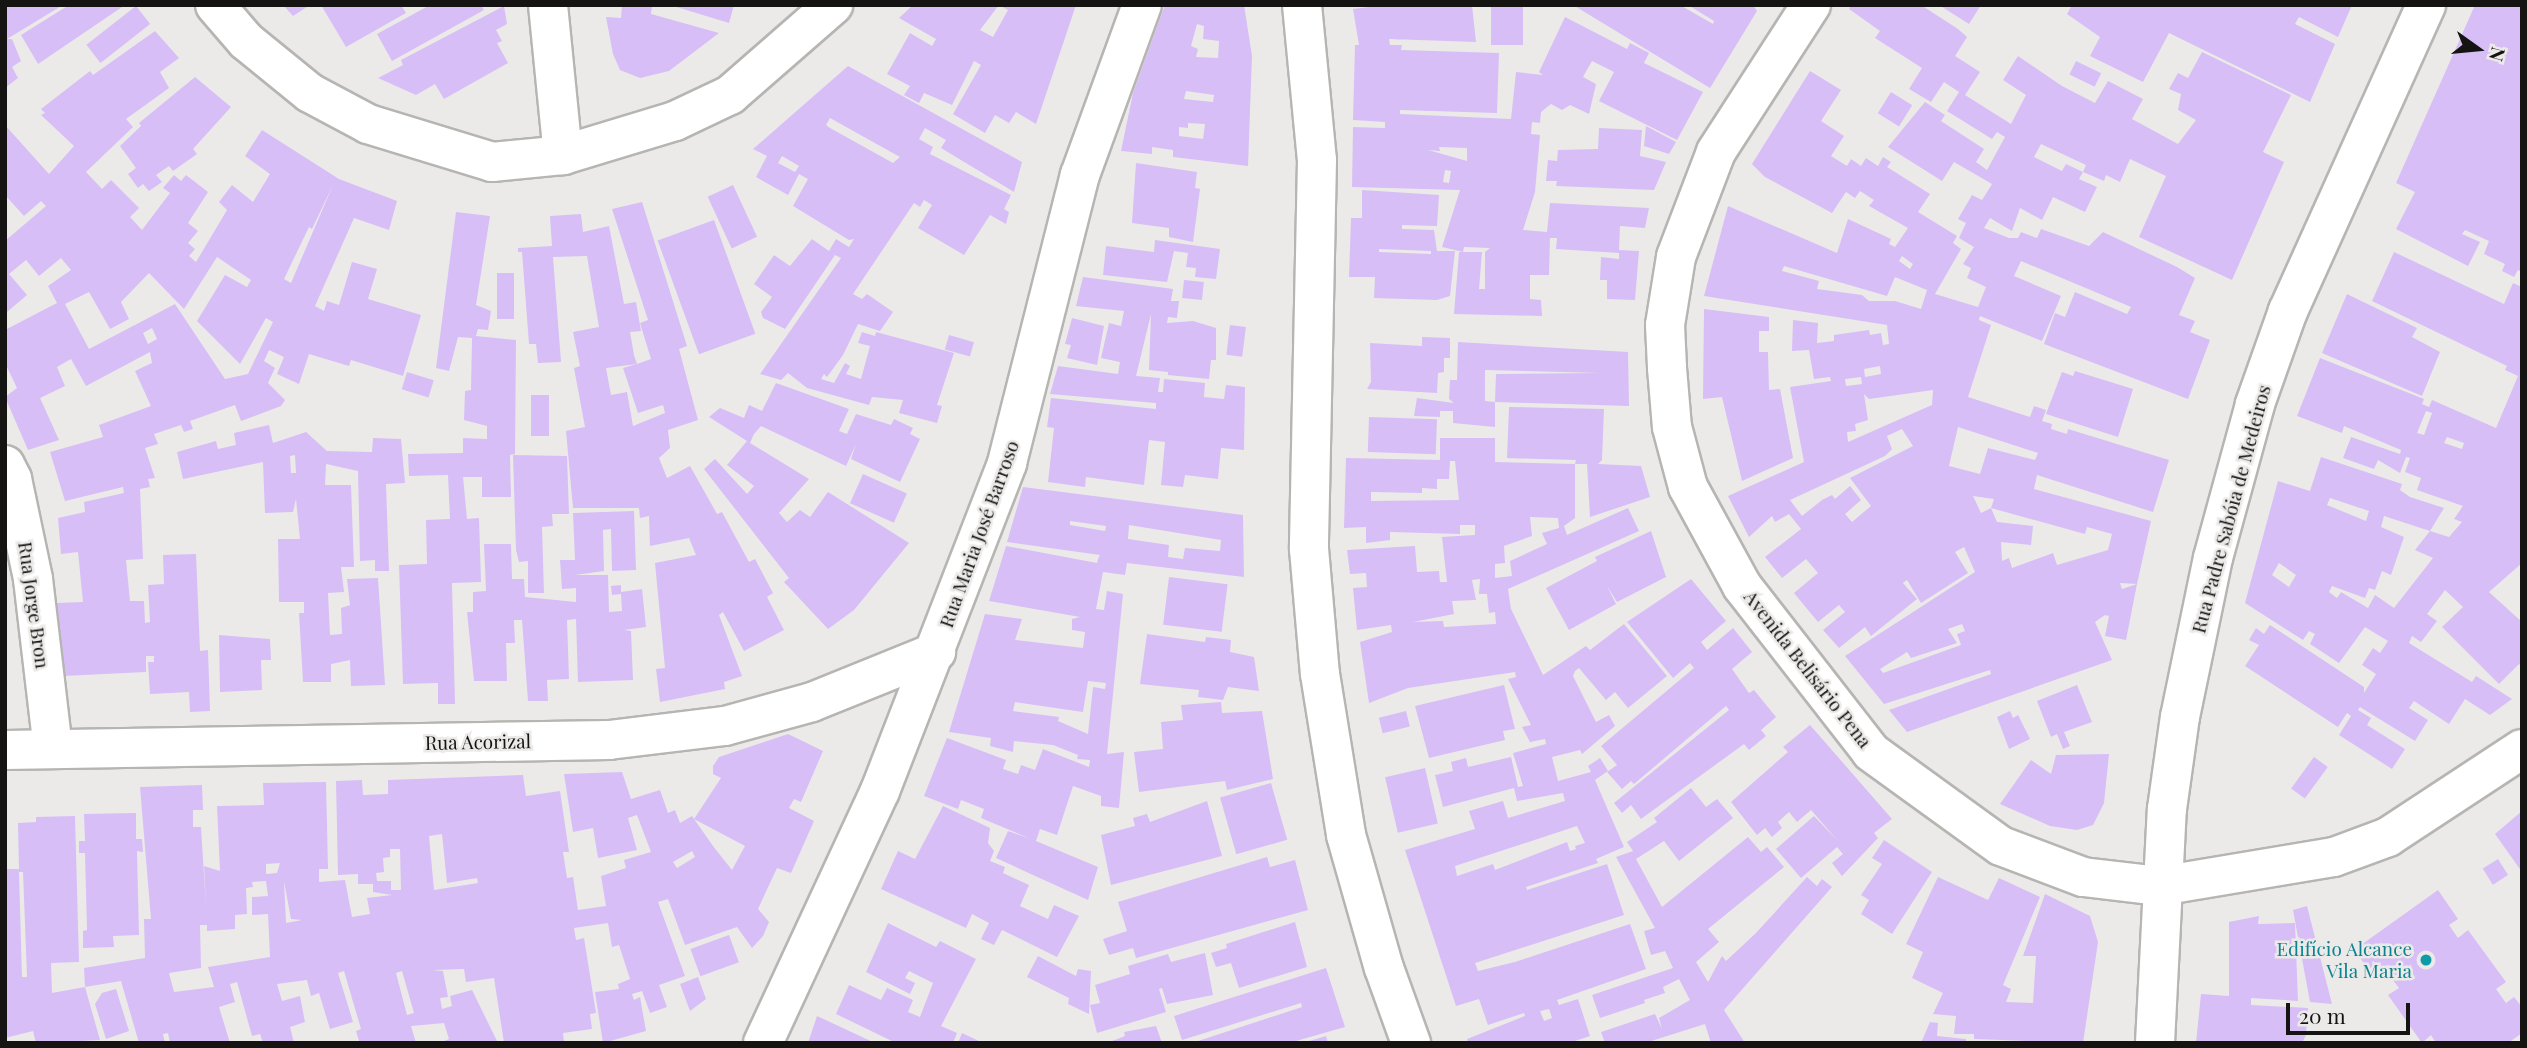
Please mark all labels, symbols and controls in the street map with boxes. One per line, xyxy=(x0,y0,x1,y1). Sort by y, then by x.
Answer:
north arrow xyxy=(2443,14,2513,84)
text: N xyxy=(2484,44,2513,64)
street label: Rua Padre Sabóia de Medeiros xyxy=(2187,382,2275,636)
street label: Rua Maria José Barroso xyxy=(934,437,1024,631)
street label: Rua Jorge Bron xyxy=(14,540,54,670)
street label: Avenida Belisário Pena xyxy=(1739,586,1877,752)
street label: Rua Acorizal xyxy=(424,730,532,754)
place label: Edifício Alcance Vila Maria xyxy=(2276,938,2412,982)
marker: Edifício Alcance Vila Maria xyxy=(2418,952,2434,968)
scale bar xyxy=(2289,988,2413,1032)
text: 20 m xyxy=(2299,1001,2346,1029)

